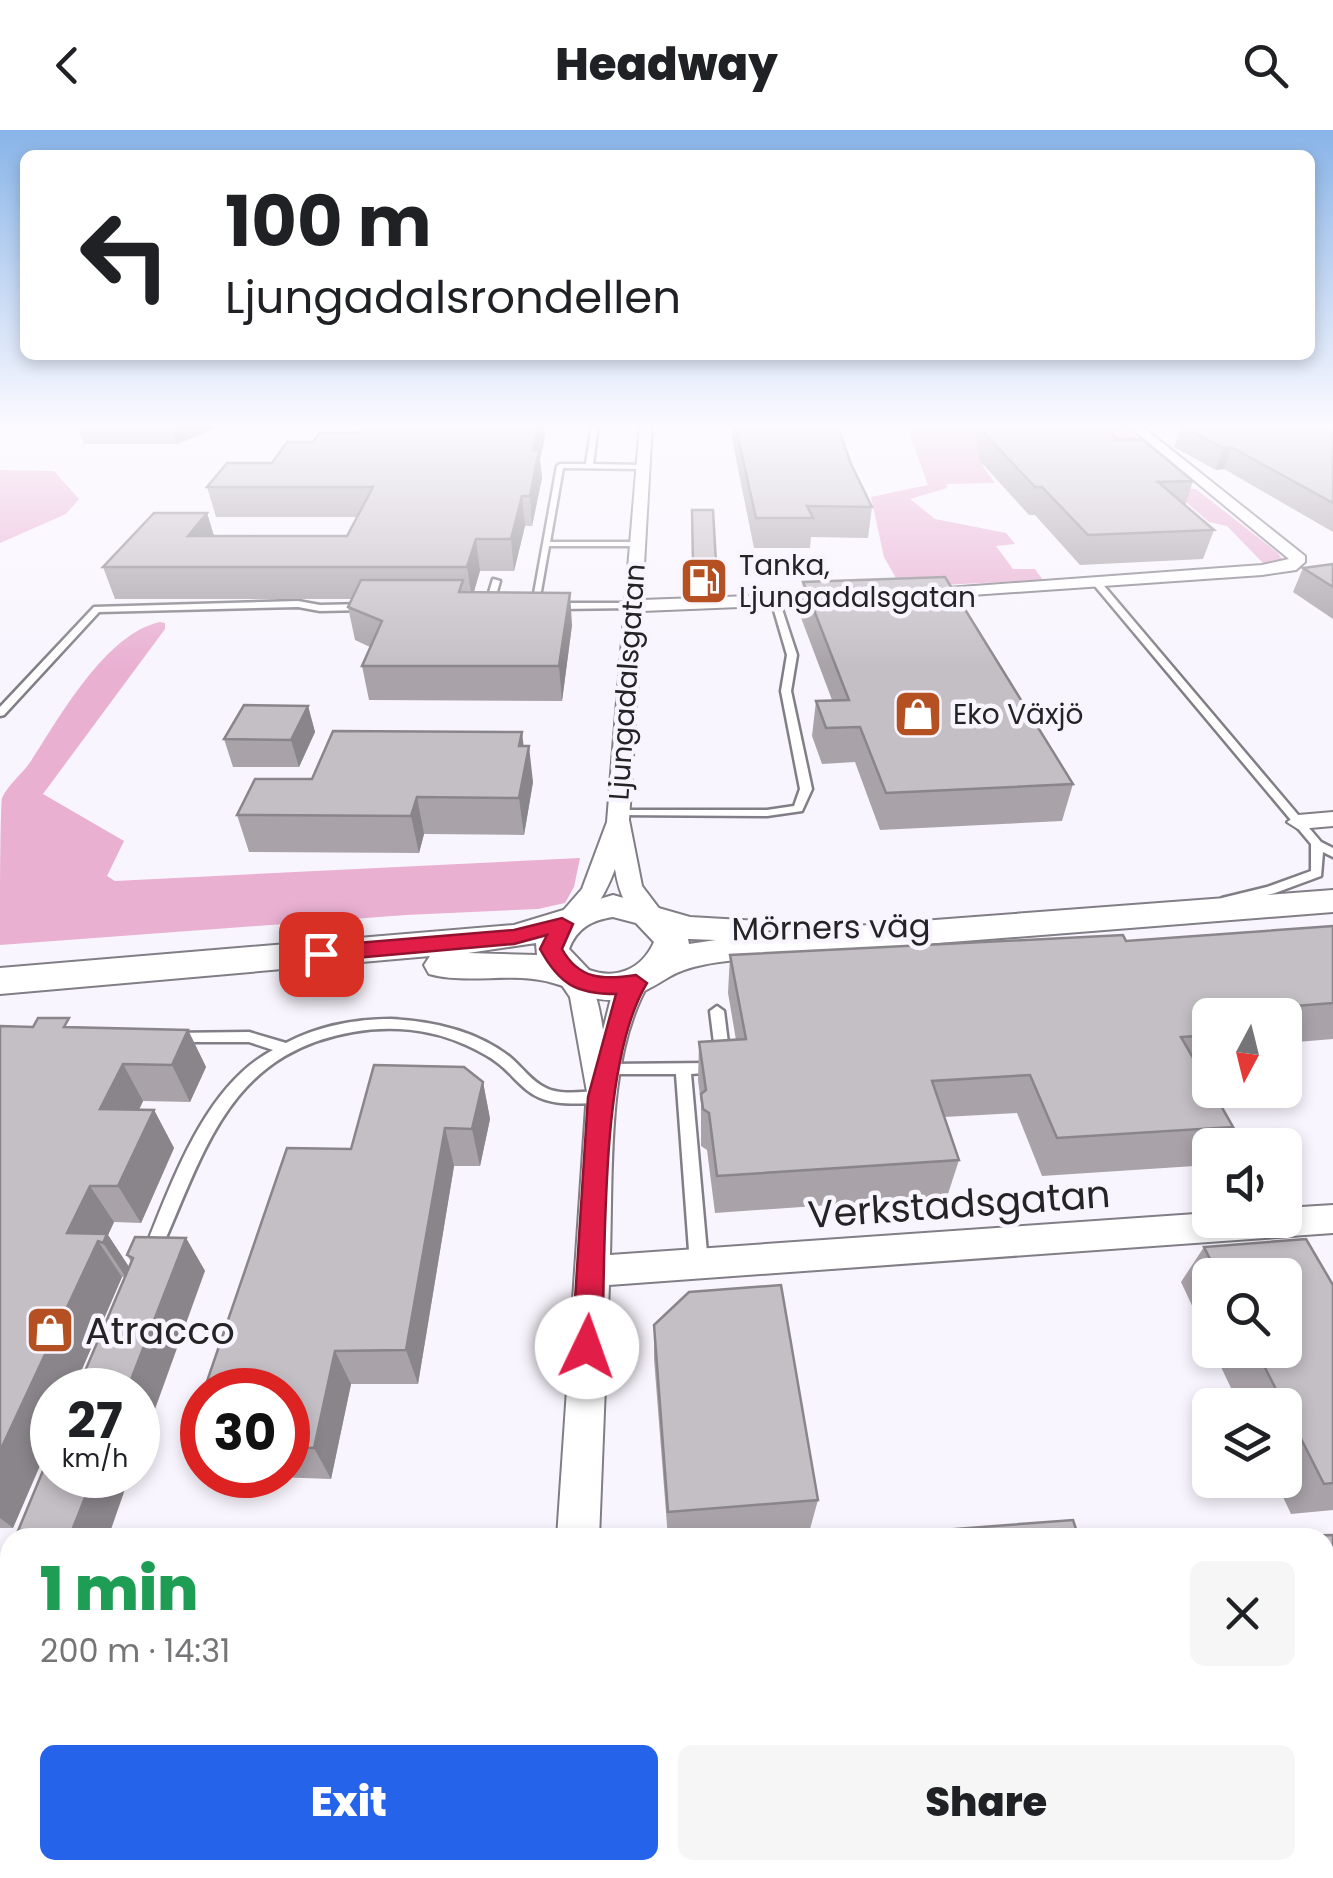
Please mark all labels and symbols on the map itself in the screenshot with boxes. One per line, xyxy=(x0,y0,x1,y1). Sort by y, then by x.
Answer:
place label: Tanka, Ljungadalsgatan xyxy=(739,546,976,617)
fuel station icon: Tanka, Ljungadalsgatan xyxy=(678,555,730,607)
street label: Ljungadalsgatan xyxy=(599,562,655,802)
shop icon: Eko Växjö xyxy=(892,688,944,740)
place label: Eko Växjö xyxy=(953,695,1083,734)
street label: Mörners väg xyxy=(731,903,931,951)
pin xyxy=(279,912,364,997)
north arrow xyxy=(1192,998,1302,1108)
street label: Verkstadsgatan xyxy=(806,1167,1112,1241)
position arrow xyxy=(535,1295,639,1399)
shop icon: Atracco xyxy=(24,1304,76,1356)
place label: Atracco xyxy=(85,1304,235,1357)
speed limit sign: 30 xyxy=(180,1368,310,1498)

